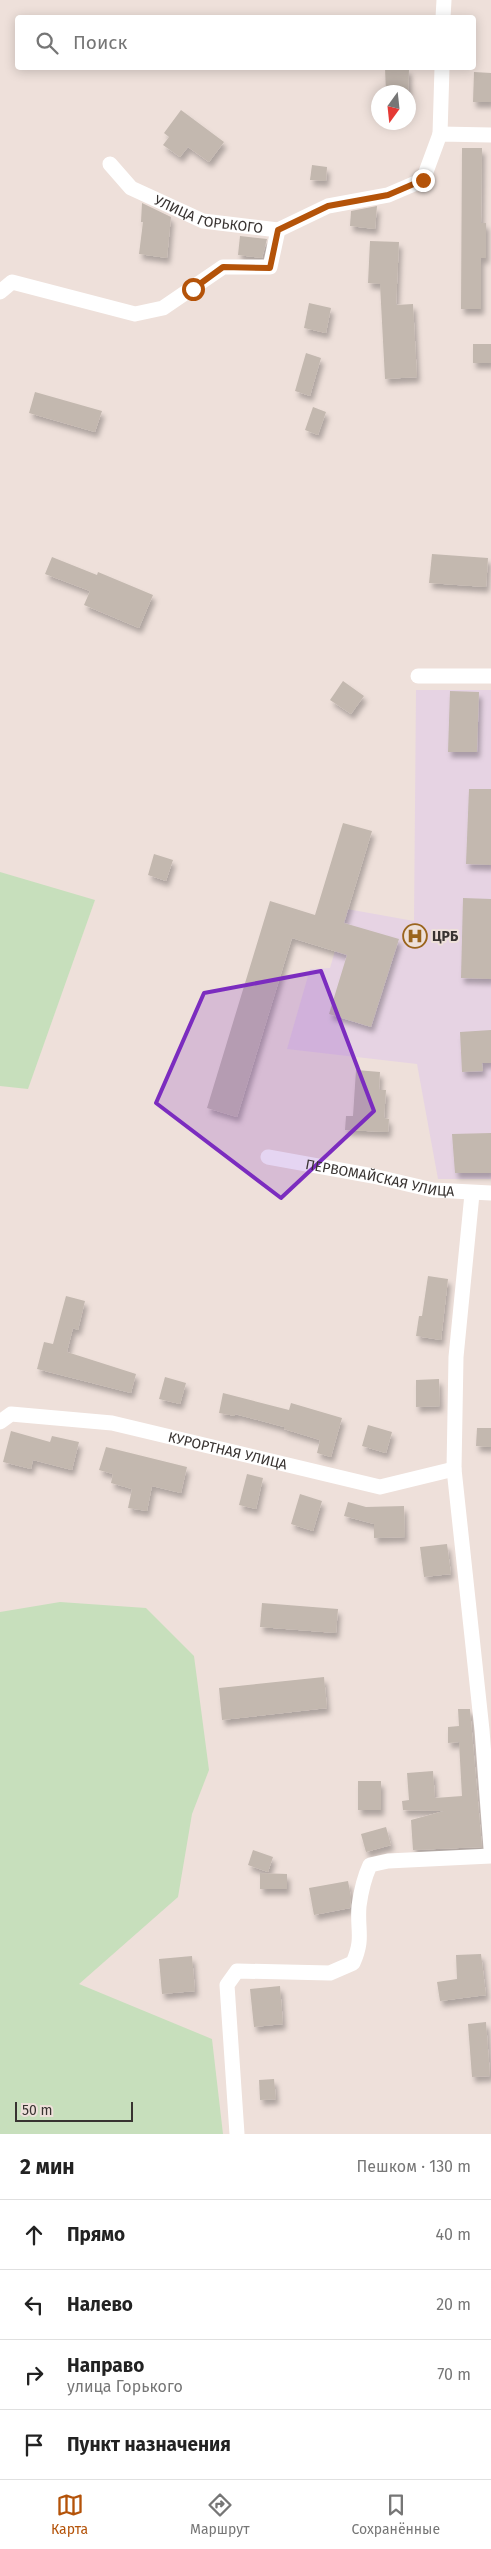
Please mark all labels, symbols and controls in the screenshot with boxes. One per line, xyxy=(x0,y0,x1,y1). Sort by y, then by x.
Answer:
search box xyxy=(15,15,476,70)
icon: search xyxy=(33,29,61,57)
text: Поиск xyxy=(73,31,127,54)
north arrow xyxy=(371,85,416,130)
route end xyxy=(412,169,435,192)
street label: УЛИЦА ГОРЬКОГО xyxy=(151,192,264,237)
route start xyxy=(182,278,205,301)
hospital icon: ЦРБ xyxy=(402,923,428,949)
place label: ЦРБ xyxy=(432,928,459,945)
street label: ПЕРВОМАЙСКАЯ УЛИЦА xyxy=(304,1156,455,1200)
street label: КУРОРТНАЯ УЛИЦА xyxy=(166,1429,289,1474)
scale bar xyxy=(15,2099,132,2122)
text: 50 m xyxy=(22,2102,53,2119)
text: 2 мин xyxy=(20,2154,75,2180)
text: Пешком · 130 m xyxy=(356,2157,471,2176)
icon: ahead xyxy=(20,2221,48,2249)
text: Прямо xyxy=(67,2223,125,2246)
text: 40 m xyxy=(436,2225,471,2244)
icon: left xyxy=(20,2291,48,2319)
text: Налево xyxy=(67,2293,133,2316)
text: 20 m xyxy=(436,2295,471,2314)
text: Направо xyxy=(67,2354,144,2377)
icon: right xyxy=(20,2361,48,2389)
text: 70 m xyxy=(437,2365,471,2384)
text: улица Горького xyxy=(67,2377,183,2396)
icon: arrive xyxy=(20,2431,48,2459)
text: Пункт назначения xyxy=(67,2433,231,2456)
tab: Карта xyxy=(51,2491,88,2538)
tab: Маршрут xyxy=(190,2491,249,2538)
tab: Сохранённые xyxy=(351,2491,440,2538)

